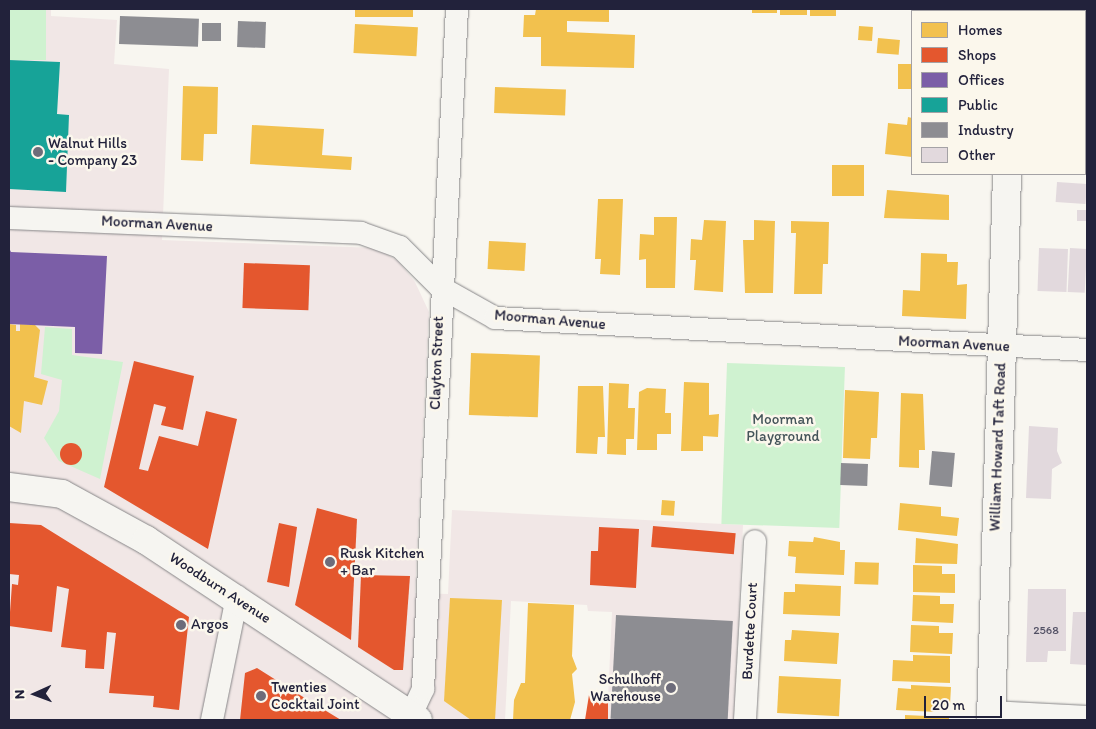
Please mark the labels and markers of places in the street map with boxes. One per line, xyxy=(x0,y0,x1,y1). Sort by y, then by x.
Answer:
place label: Walnut Hills - Company 23 xyxy=(48,134,137,169)
marker: Walnut Hills - Company 23 xyxy=(32,146,44,158)
place label: Rusk Kitchen + Bar xyxy=(340,544,425,579)
marker: Rusk Kitchen + Bar xyxy=(324,556,336,568)
place label: Argos xyxy=(191,616,229,634)
marker: Argos xyxy=(175,619,187,631)
place label: Schulhoff Warehouse xyxy=(590,670,661,705)
place label: Twenties Cocktail Joint xyxy=(271,678,360,713)
marker: Schulhoff Warehouse xyxy=(665,682,677,694)
marker: Twenties Cocktail Joint xyxy=(255,690,267,702)

